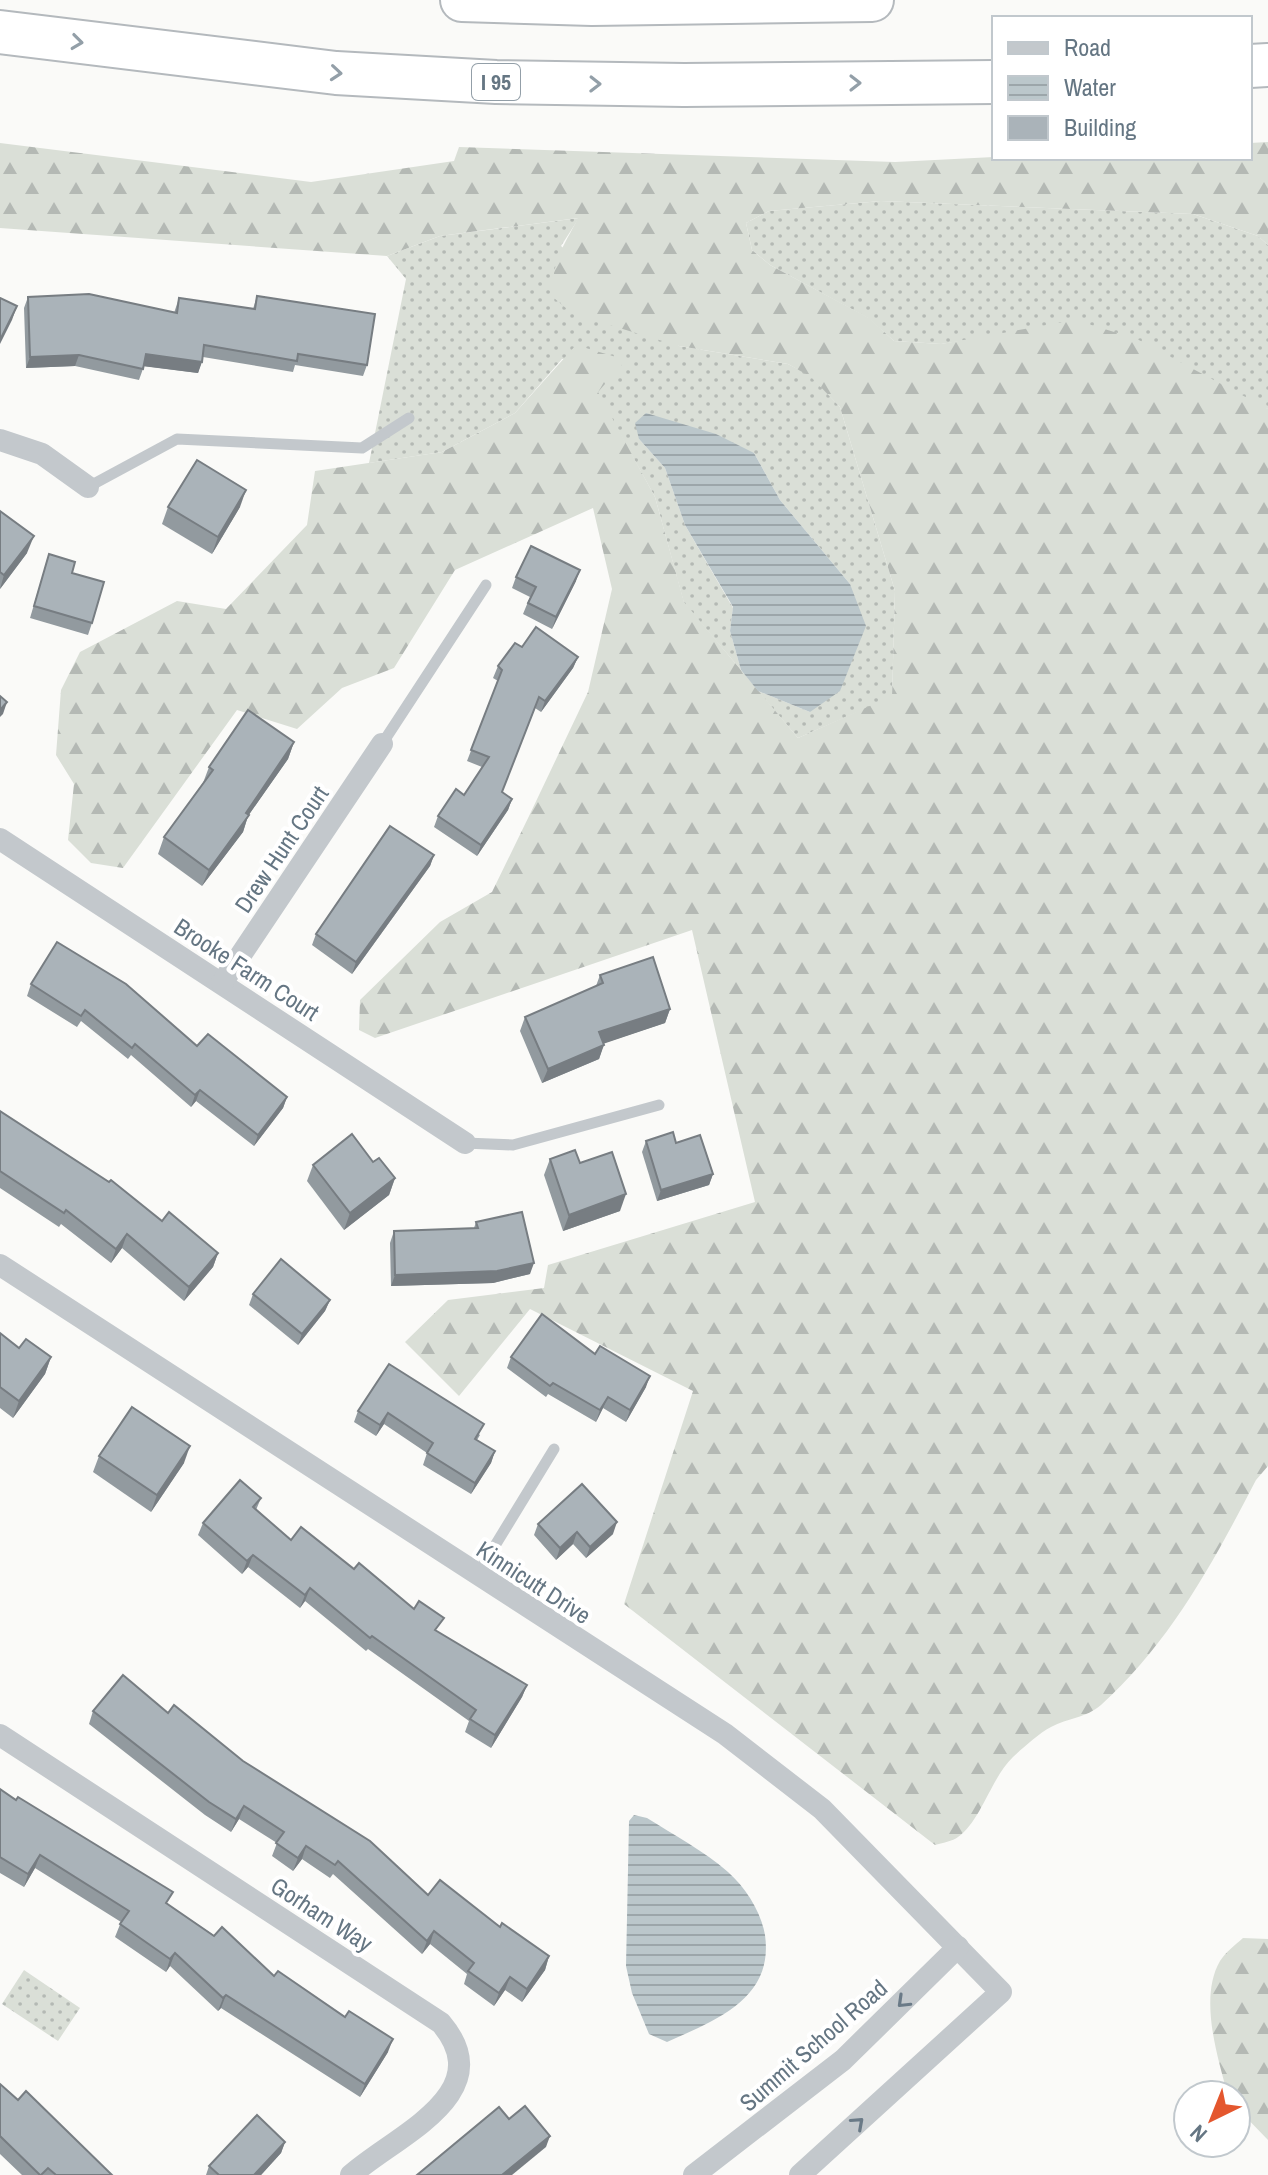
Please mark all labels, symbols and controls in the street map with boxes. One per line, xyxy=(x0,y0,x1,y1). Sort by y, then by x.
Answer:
legend xyxy=(992,16,1252,160)
text: Road xyxy=(1064,31,1111,63)
one-way arrow xyxy=(71,34,84,51)
one-way arrow xyxy=(330,64,343,81)
road number: I 95 xyxy=(472,64,520,100)
text: Water xyxy=(1064,71,1116,103)
one-way arrow xyxy=(589,75,602,93)
one-way arrow xyxy=(849,75,862,92)
text: Building xyxy=(1064,111,1136,143)
street label: Drew Hunt Court xyxy=(227,779,336,919)
street label: Brooke Farm Court xyxy=(169,910,326,1028)
street label: Kinnicutt Drive xyxy=(471,1533,597,1631)
street label: Gorham Way xyxy=(265,1869,379,1959)
street label: Summit School Road xyxy=(732,1972,894,2118)
one-way arrow xyxy=(898,1993,912,2007)
north arrow xyxy=(1172,2079,1252,2159)
one-way arrow xyxy=(849,2118,864,2133)
text: N xyxy=(1183,2118,1213,2149)

